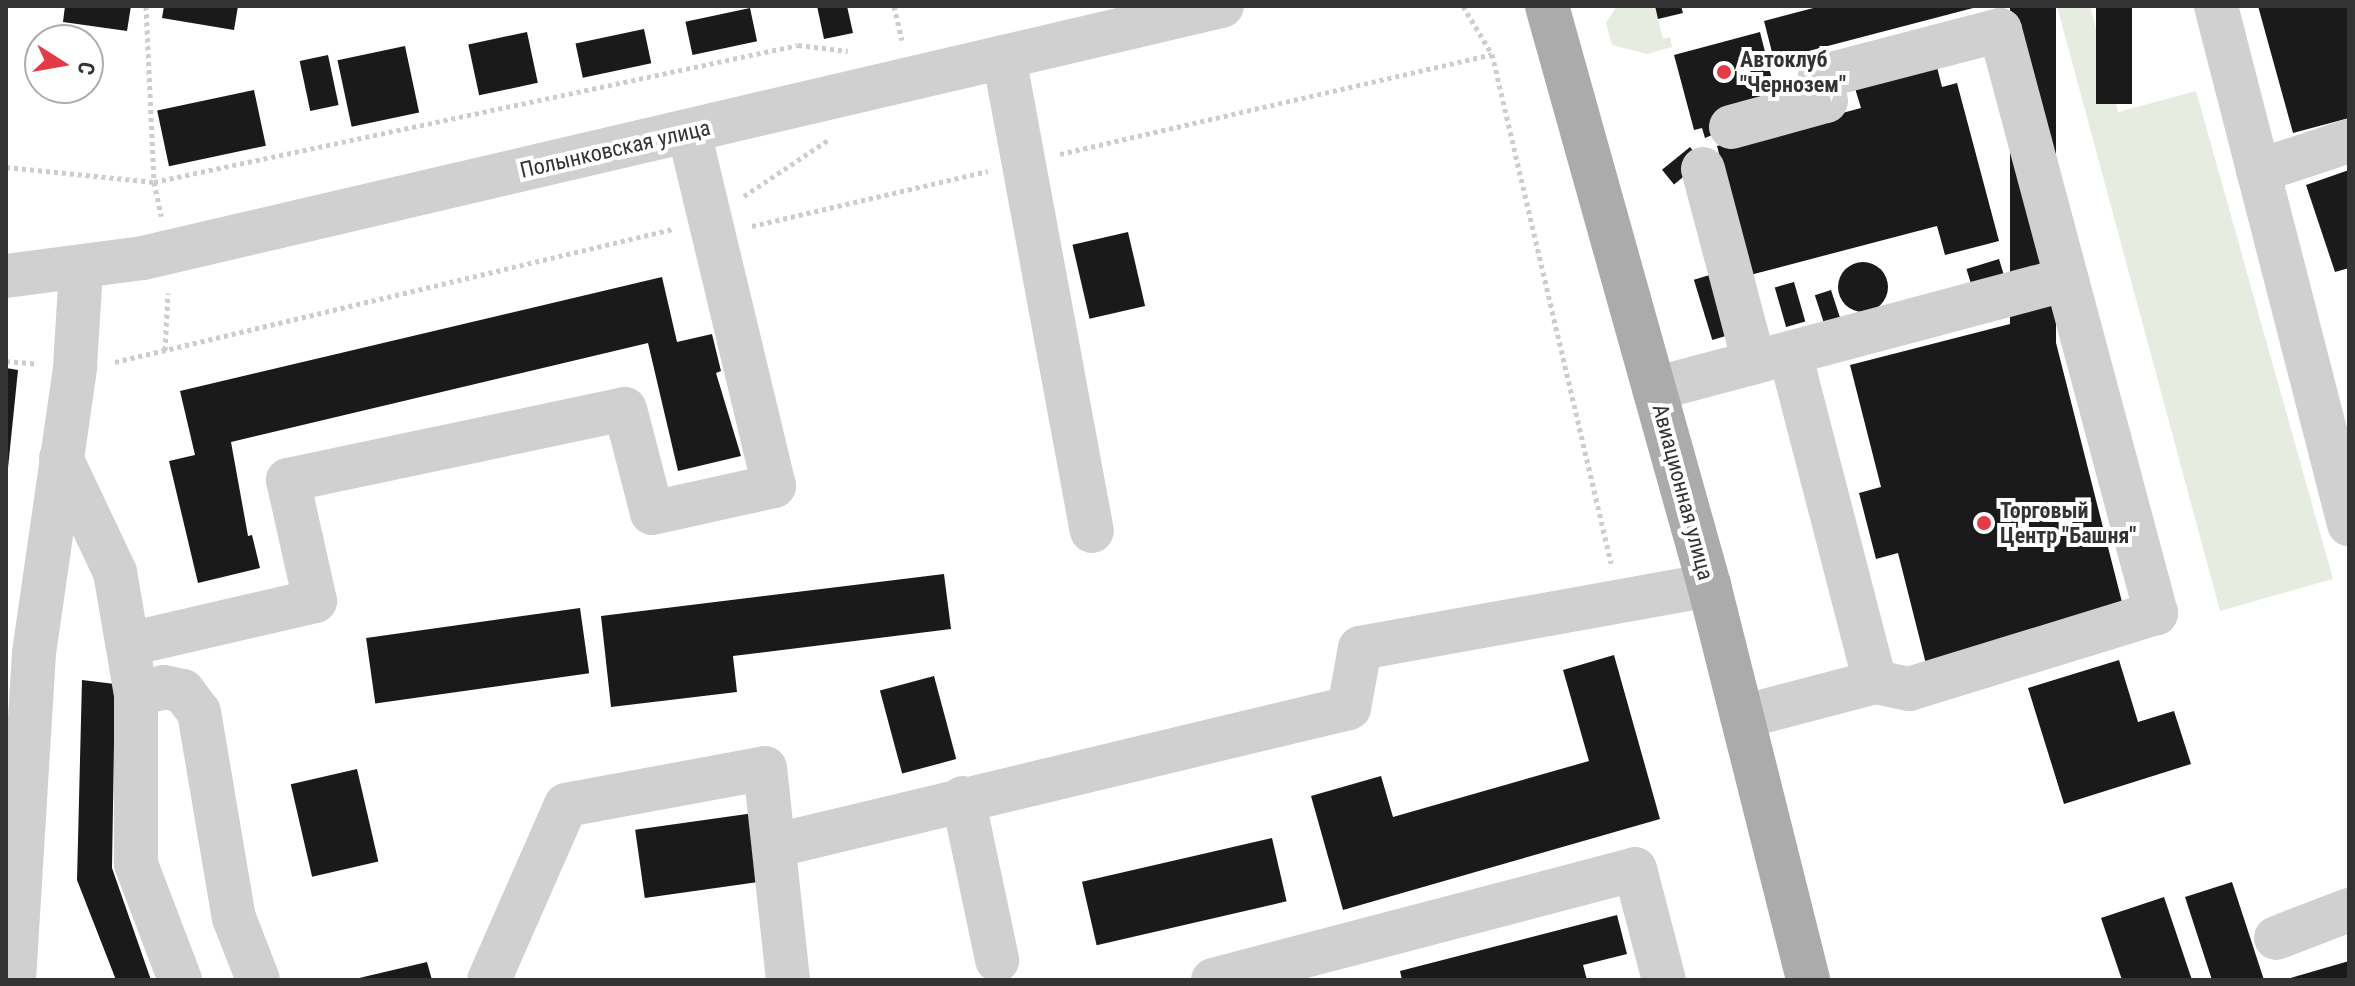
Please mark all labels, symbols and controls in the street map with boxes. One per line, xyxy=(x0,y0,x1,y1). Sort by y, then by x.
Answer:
north arrow xyxy=(24,24,104,104)
place label: Автоклуб "Чернозем" xyxy=(1740,46,1846,98)
text: С xyxy=(73,60,100,77)
marker: Автоклуб "Чернозем" xyxy=(1715,63,1733,81)
street label: Полынковская улица xyxy=(517,114,713,184)
street label: Авиационная улица xyxy=(1647,401,1719,583)
place label: Торговый Центр "Башня" xyxy=(2000,497,2136,548)
marker: Торговый Центр "Башня" xyxy=(1975,514,1993,532)

